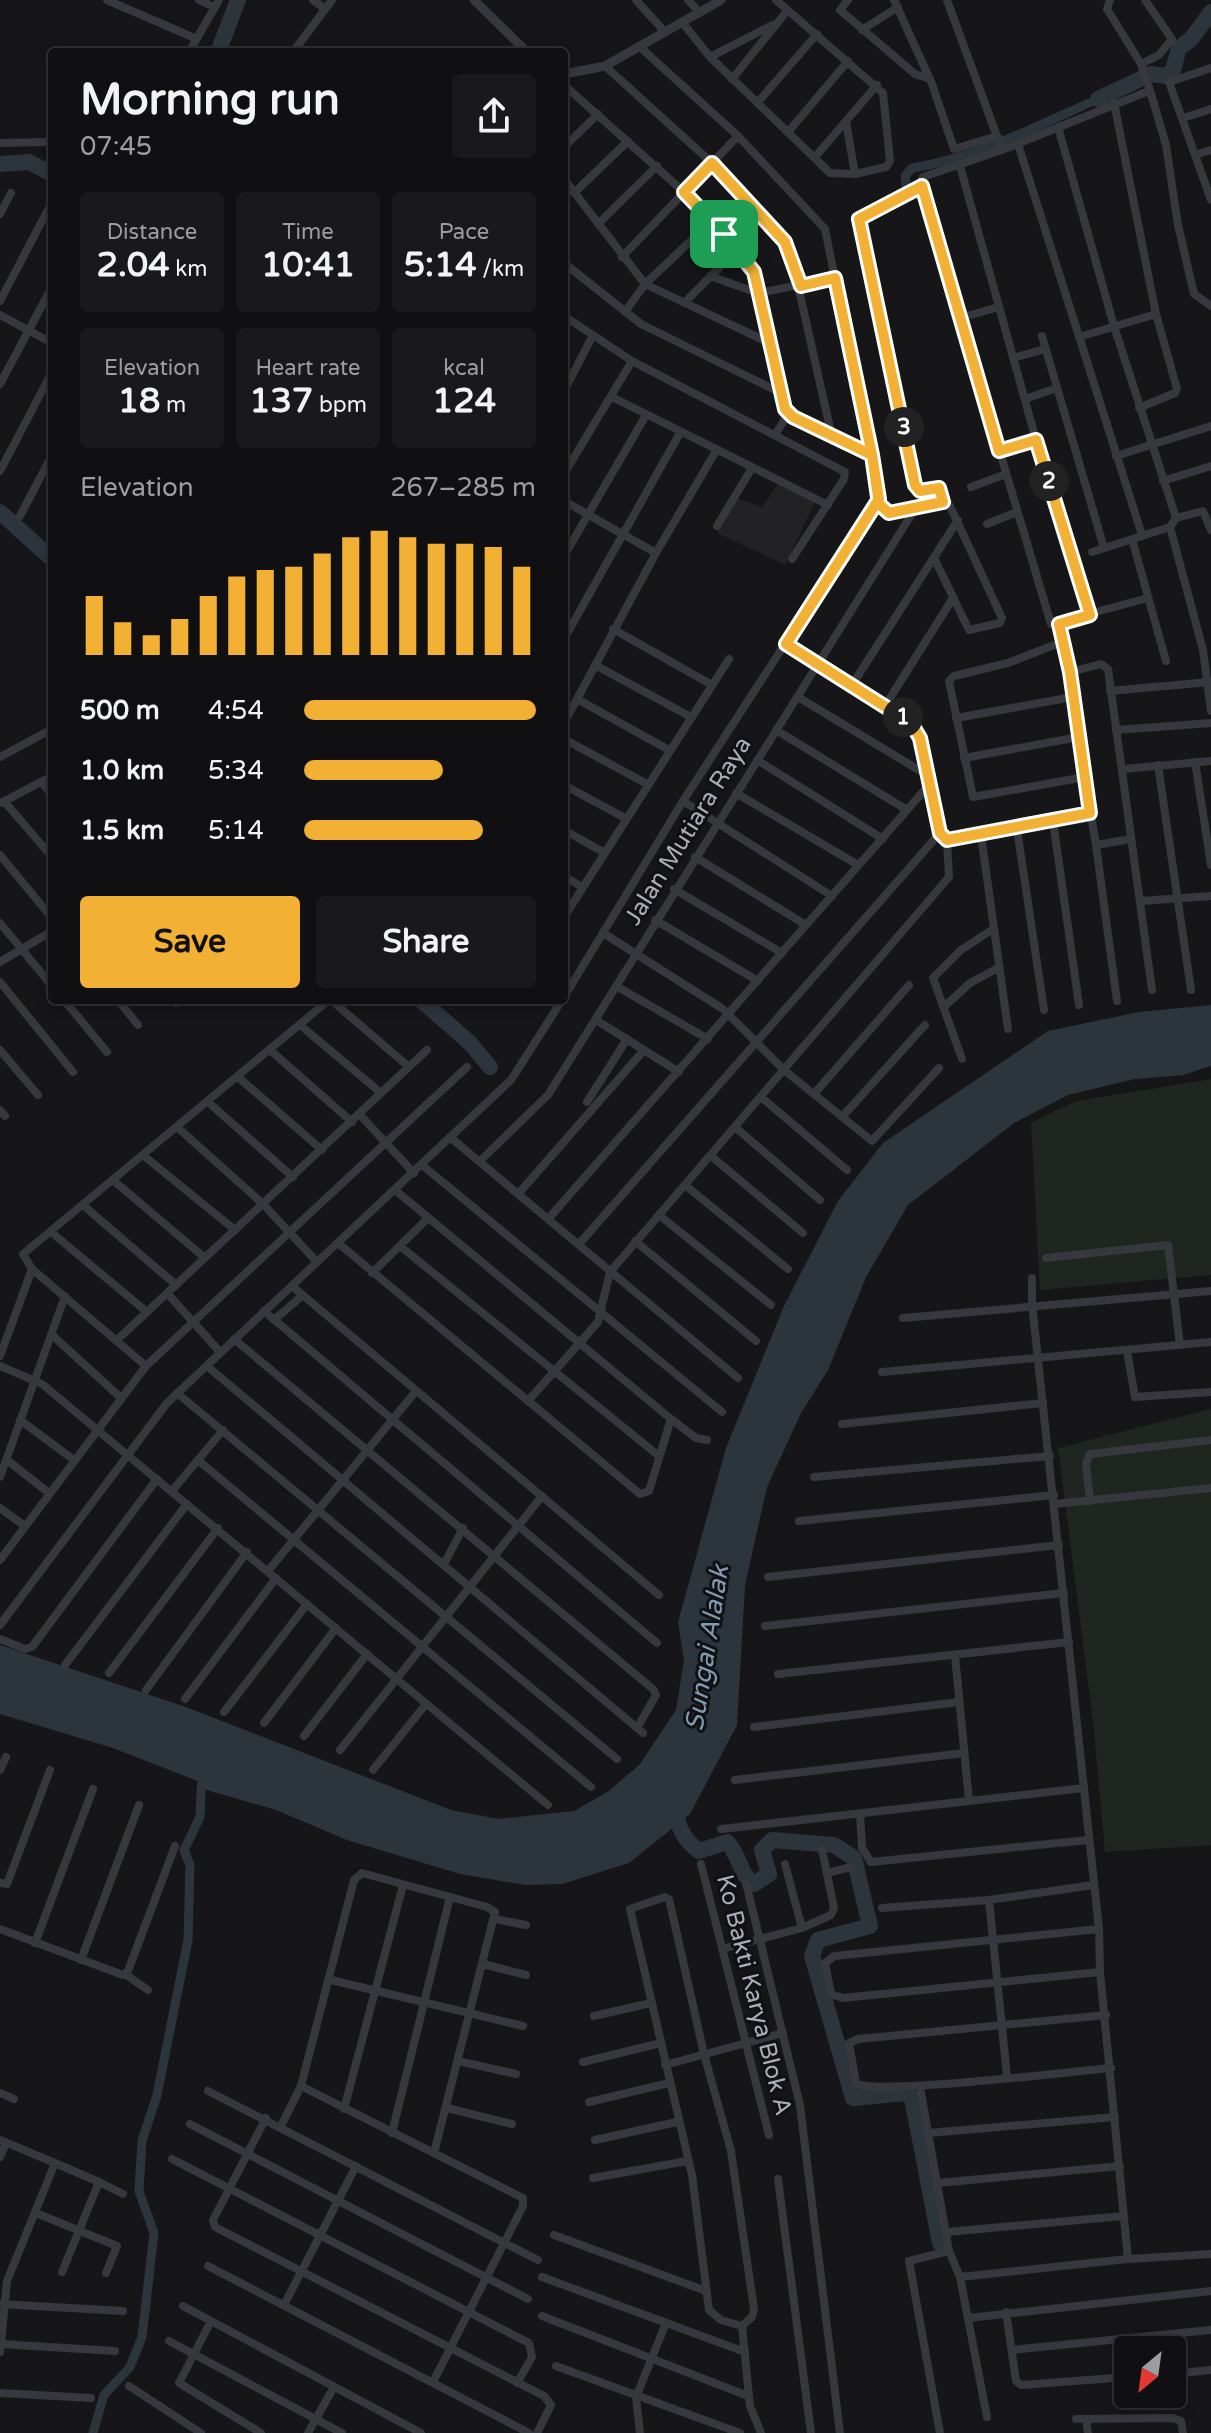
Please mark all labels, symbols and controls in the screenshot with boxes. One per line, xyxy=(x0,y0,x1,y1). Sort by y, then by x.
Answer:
text: Morning run xyxy=(80,74,340,127)
button: share xyxy=(452,74,536,158)
text: 07:45 xyxy=(80,131,152,162)
pin xyxy=(690,200,758,268)
icon: arrive xyxy=(702,212,746,256)
text: Distance xyxy=(107,219,197,245)
text: Time xyxy=(282,219,334,245)
text: Pace xyxy=(439,219,489,245)
text: 2.04 xyxy=(97,245,170,286)
text: 10:41 xyxy=(261,245,355,286)
text: 5:14 xyxy=(404,245,477,286)
text: km xyxy=(170,256,207,282)
text: /km xyxy=(477,256,524,282)
text: Elevation xyxy=(104,355,200,381)
text: Heart rate xyxy=(256,355,360,381)
text: kcal xyxy=(443,355,485,381)
text: 18 xyxy=(118,381,160,422)
text: 137 xyxy=(249,381,313,422)
text: 124 xyxy=(432,381,496,422)
text: m xyxy=(160,392,186,418)
text: bpm xyxy=(313,392,367,418)
pin: 3 xyxy=(884,407,924,447)
text: 3 xyxy=(897,414,911,440)
pin: 2 xyxy=(1029,461,1069,501)
text: 2 xyxy=(1042,468,1056,494)
text: Elevation xyxy=(80,472,194,503)
text: 267–285 m xyxy=(390,472,536,503)
text: 500 m xyxy=(80,695,160,726)
text: 4:54 xyxy=(208,695,264,726)
pin: 1 xyxy=(883,697,923,737)
text: 1 xyxy=(896,704,910,730)
street label: Jalan Mutiara Raya xyxy=(618,731,758,931)
text: 1.0 km xyxy=(80,755,164,786)
text: 5:34 xyxy=(208,755,264,786)
text: 1.5 km xyxy=(80,815,164,846)
text: 5:14 xyxy=(208,815,264,846)
button: Save xyxy=(80,896,300,988)
button: Share xyxy=(316,896,536,988)
water label: Sungai Alalak xyxy=(679,1561,736,1733)
street label: Ko Bakti Karya Blok A xyxy=(710,1872,798,2118)
north arrow xyxy=(1114,2336,1186,2408)
map controls xyxy=(1114,2336,1186,2408)

